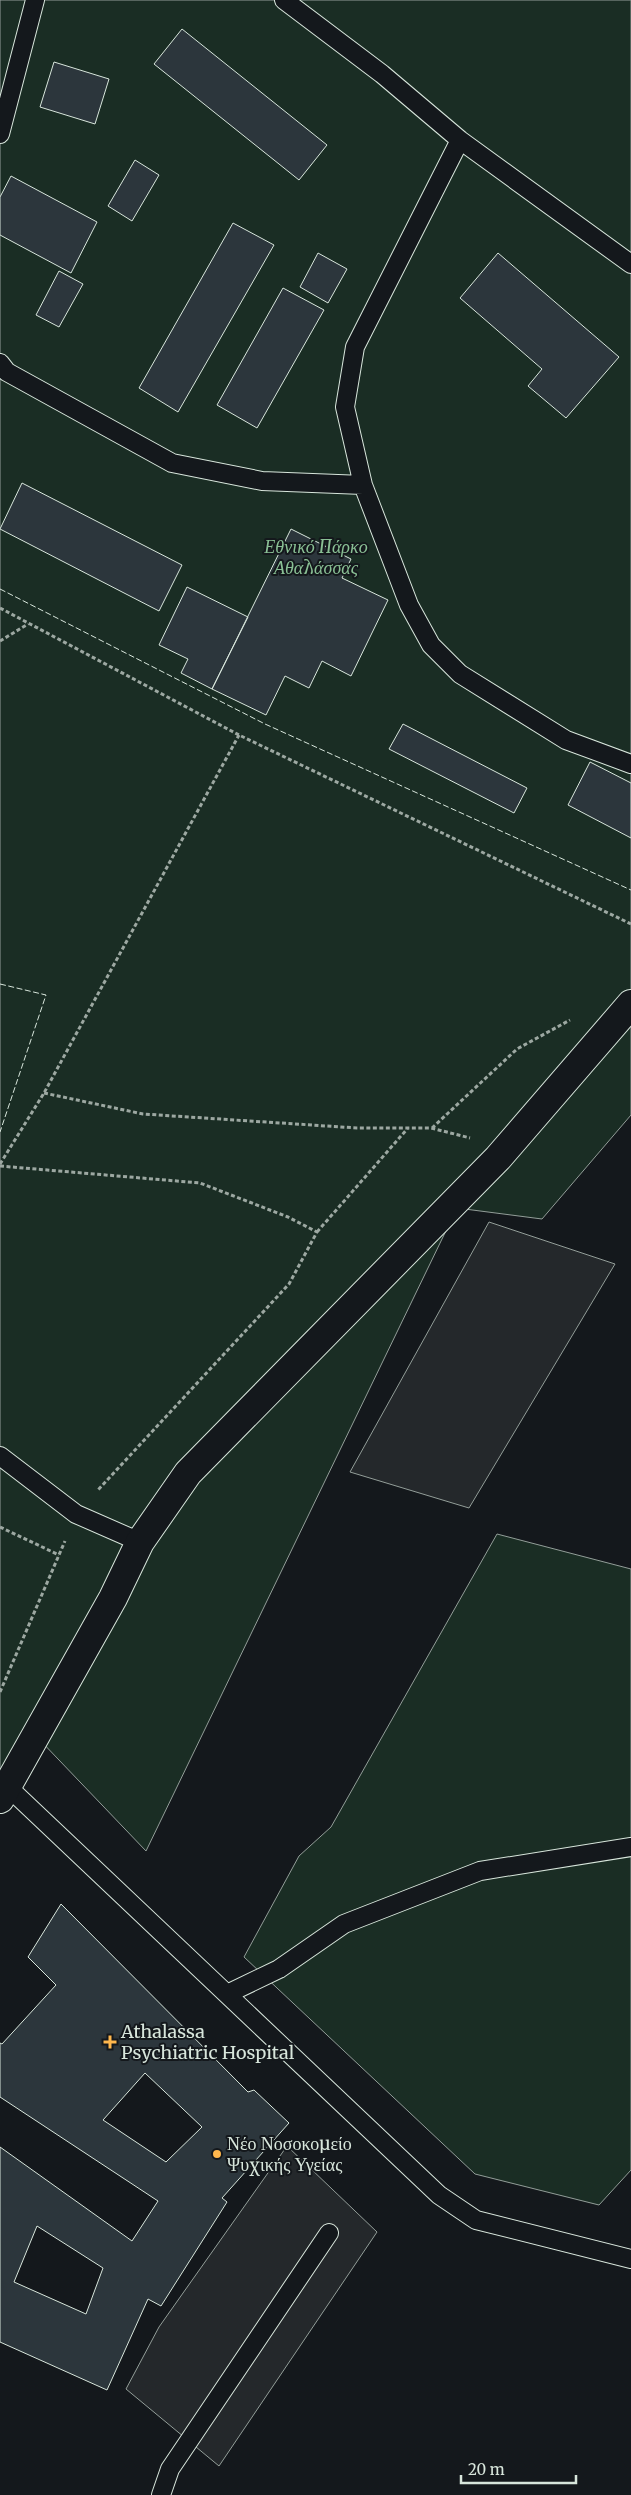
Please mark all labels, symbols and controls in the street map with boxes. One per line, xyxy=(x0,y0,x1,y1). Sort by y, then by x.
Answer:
park label: Εθνικό Πάρκο Αθαλάσσας xyxy=(263,535,368,579)
place label: Athalassa Psychiatric Hospital xyxy=(120,2020,295,2064)
marker: Athalassa Psychiatric Hospital xyxy=(103,2035,117,2049)
place label: Νέο Νοσοκομείο Ψυχικής Υγείας xyxy=(227,2132,352,2176)
marker: Νέο Νοσοκομείο Ψυχικής Υγείας xyxy=(211,2148,223,2160)
scale bar xyxy=(461,2452,576,2484)
text: 20 m xyxy=(468,2460,505,2479)

